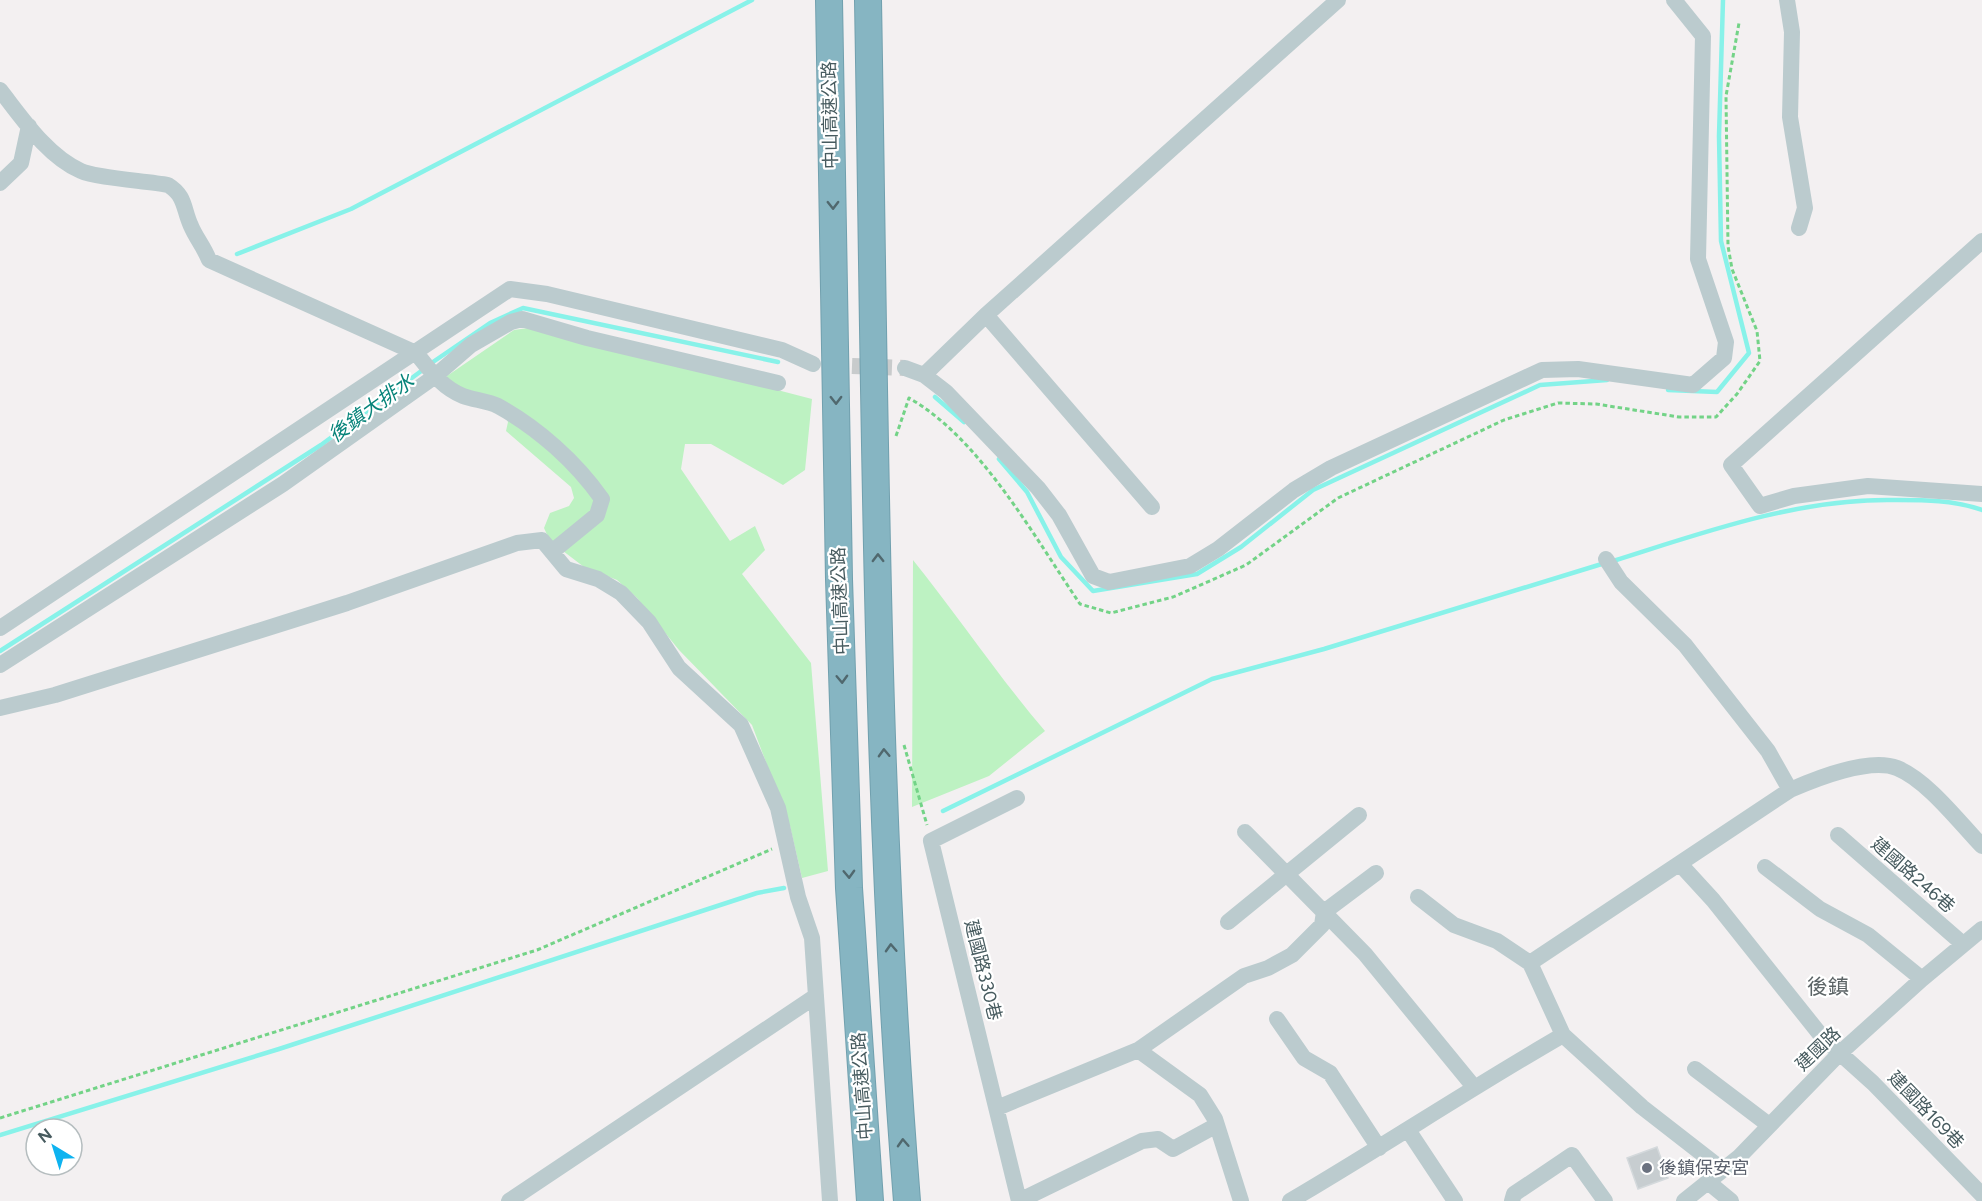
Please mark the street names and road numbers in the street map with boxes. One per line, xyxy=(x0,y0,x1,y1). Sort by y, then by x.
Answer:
street label: 中山高速公路 xyxy=(818,61,842,169)
street label: 中山高速公路 xyxy=(827,547,853,655)
street label: 建國路246巷 xyxy=(1867,833,1959,917)
street label: 建國路330巷 xyxy=(960,917,1006,1023)
street label: 建國路 xyxy=(1791,1022,1845,1076)
street label: 中山高速公路 xyxy=(847,1031,877,1141)
street label: 建國路169巷 xyxy=(1883,1066,1969,1154)

